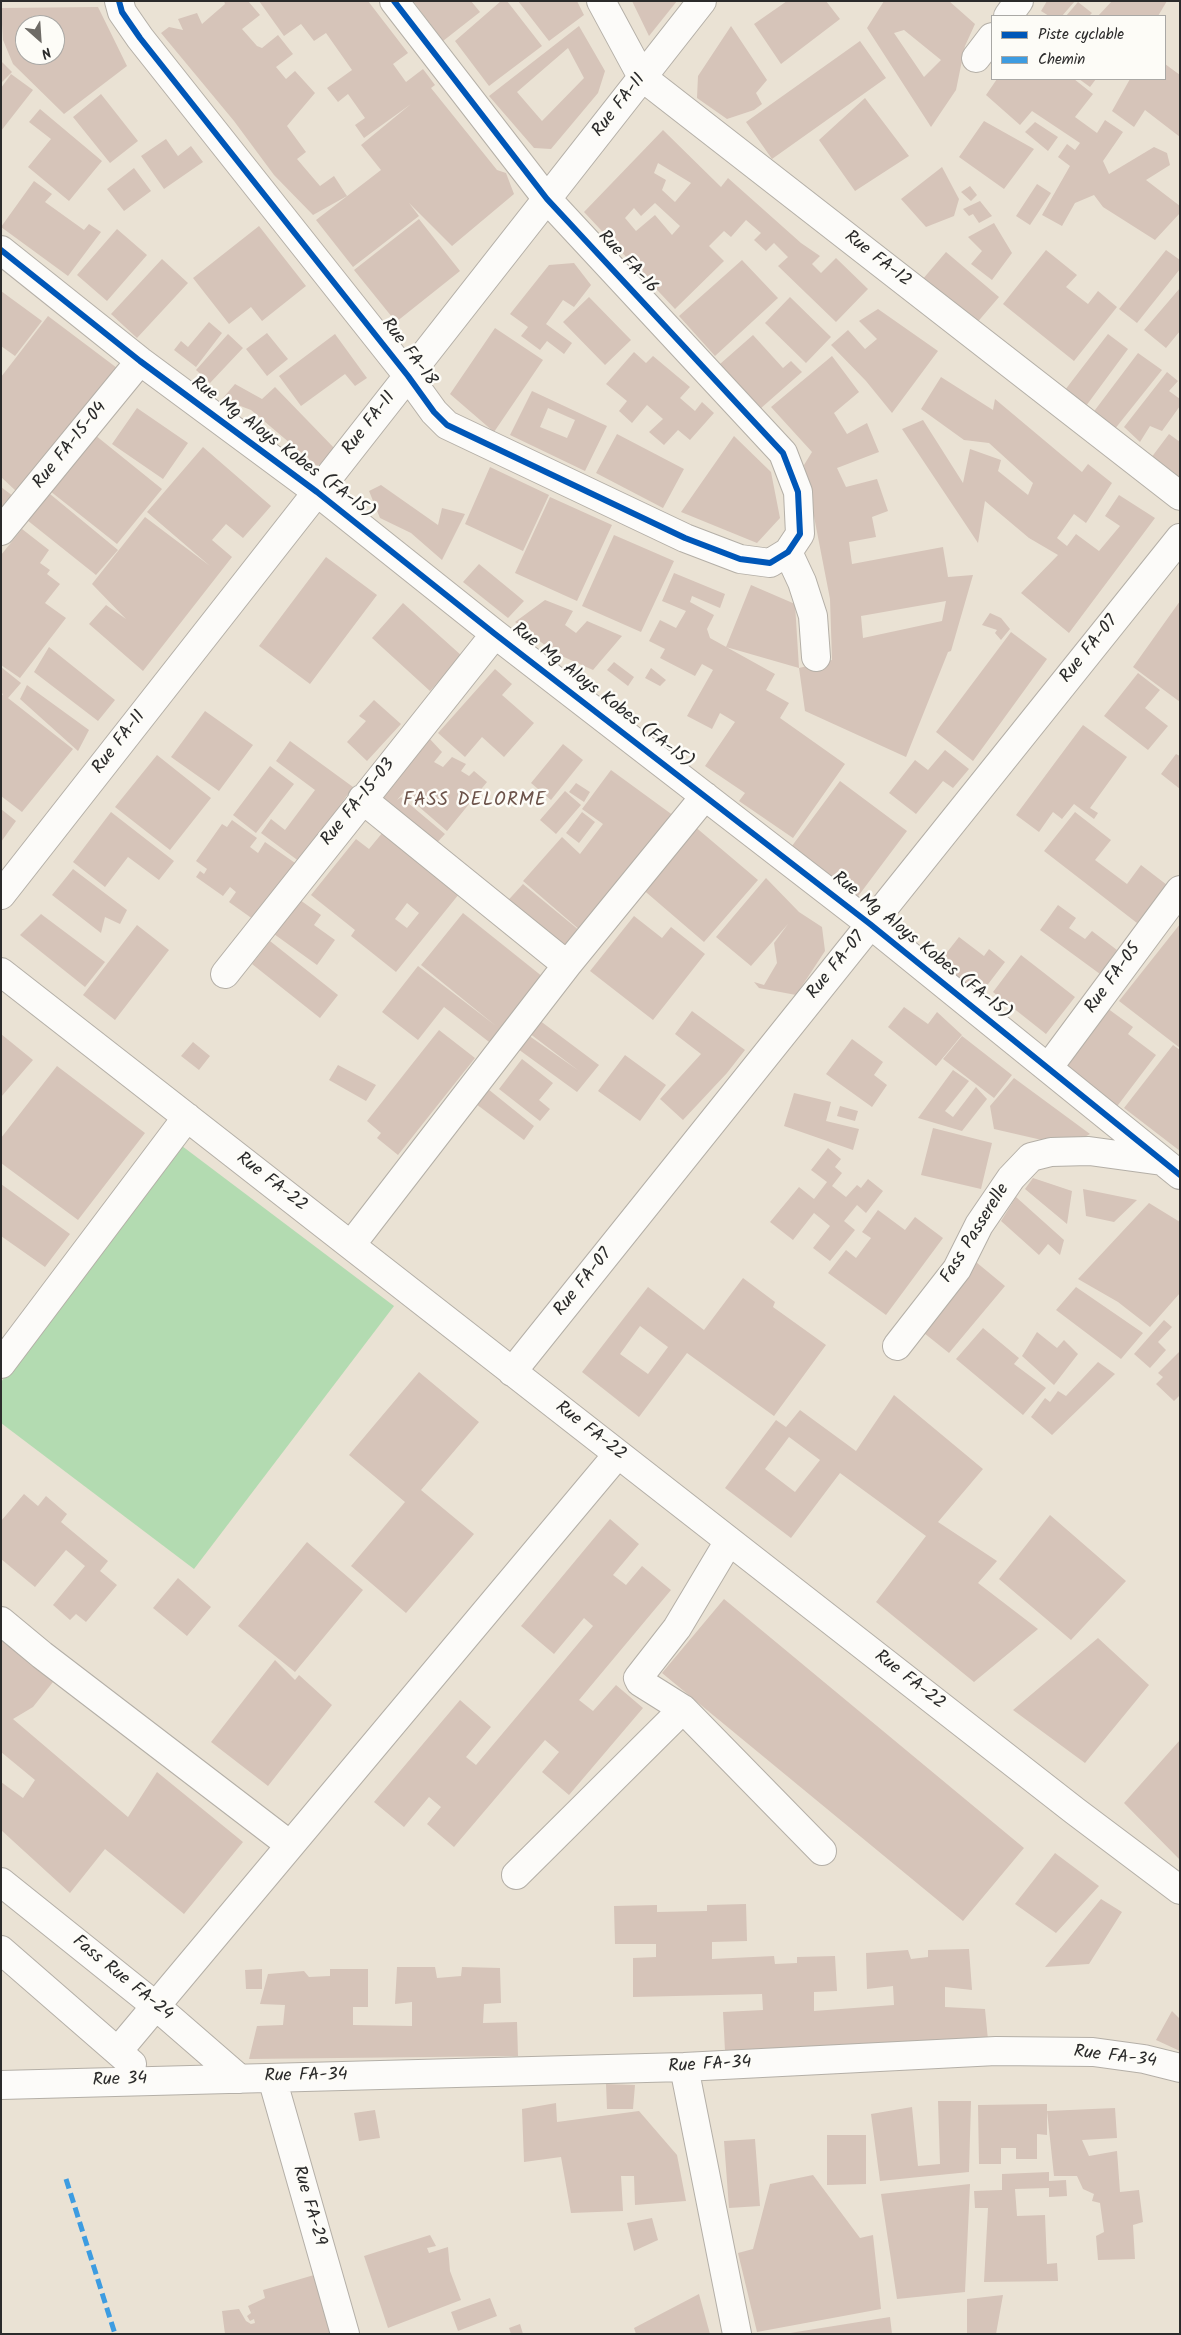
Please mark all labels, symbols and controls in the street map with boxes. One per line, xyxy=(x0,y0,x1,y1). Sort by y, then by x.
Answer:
north arrow xyxy=(15,15,65,65)
legend xyxy=(991,15,1166,80)
text: Piste cyclable xyxy=(1038,23,1124,47)
text: N xyxy=(37,41,55,64)
text: Chemin xyxy=(1038,48,1085,72)
street label: Rue FA-11 xyxy=(589,70,651,142)
street label: Rue FA-16 xyxy=(592,227,662,299)
street label: Rue FA-12 xyxy=(839,227,915,293)
street label: Rue FA-18 xyxy=(375,315,441,391)
street label: Rue Mg Aloys Kobes (FA-15) xyxy=(186,373,378,525)
street label: Rue FA-11 xyxy=(339,388,401,460)
street label: Rue FA-15-04 xyxy=(29,398,113,494)
street label: Rue FA-07 xyxy=(1056,612,1124,688)
street label: Rue Mg Aloys Kobes (FA-15) xyxy=(507,619,697,775)
street label: Rue FA-11 xyxy=(89,707,151,779)
street label: Rue FA-15-03 xyxy=(317,755,401,851)
district label: FASS DELORME xyxy=(402,791,548,813)
street label: Rue Mg Aloys Kobes (FA-15) xyxy=(827,868,1015,1026)
street label: Rue FA-07 xyxy=(803,928,871,1004)
street label: Rue FA-05 xyxy=(1081,940,1147,1018)
street label: Rue FA-22 xyxy=(231,1149,311,1217)
street label: Fass Passerelle xyxy=(937,1180,1015,1288)
street label: Rue FA-07 xyxy=(550,1245,618,1321)
street label: Rue FA-22 xyxy=(550,1398,630,1466)
street label: Rue FA-22 xyxy=(869,1647,949,1715)
street label: Fass Rue FA-24 xyxy=(67,1932,177,2026)
street label: Rue FA-34 xyxy=(1072,2042,1158,2074)
street label: Rue FA-34 xyxy=(668,2053,752,2079)
street label: Rue FA-34 xyxy=(264,2065,348,2089)
street label: Rue 34 xyxy=(92,2069,148,2093)
street label: Rue FA-29 xyxy=(286,2163,330,2249)

